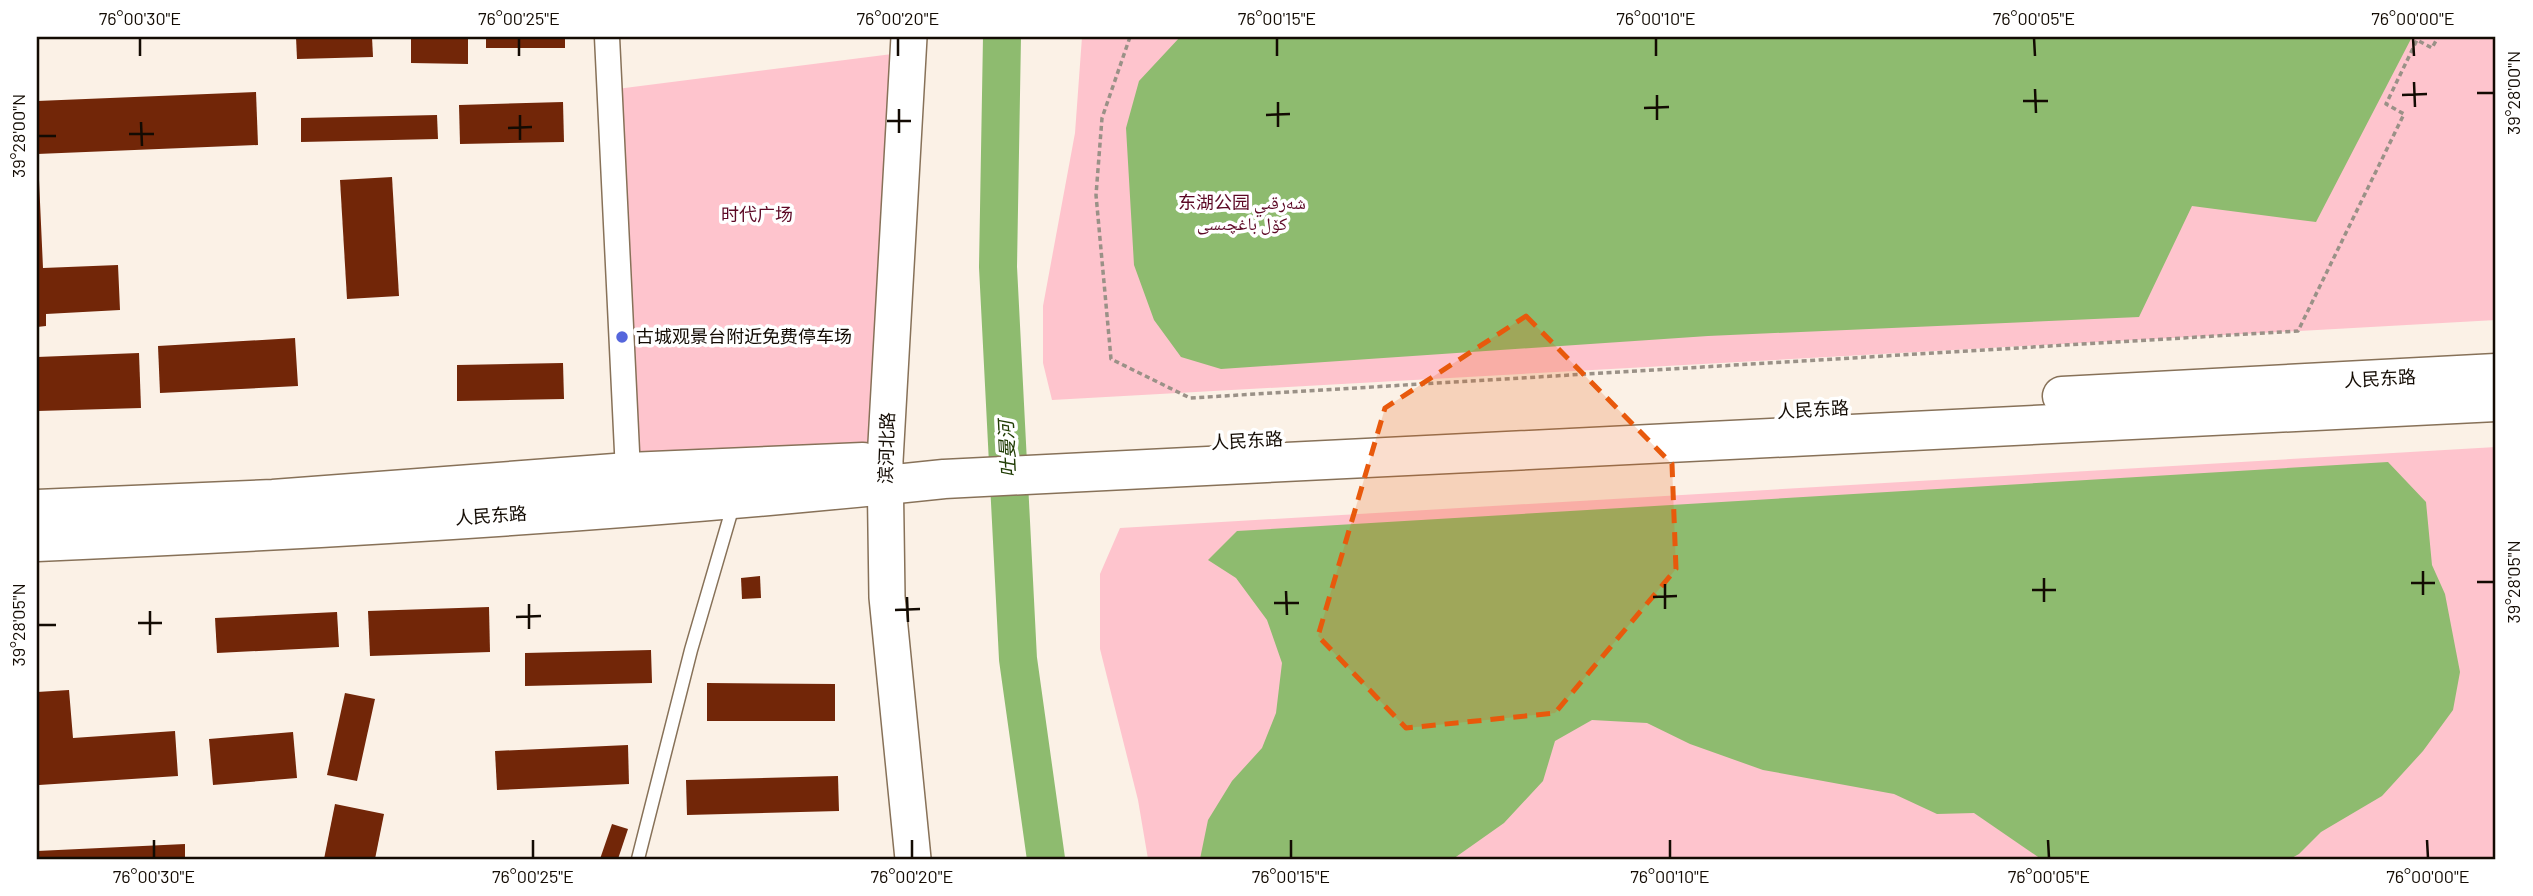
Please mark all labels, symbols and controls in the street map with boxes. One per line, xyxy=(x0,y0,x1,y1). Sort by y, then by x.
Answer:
text: 76°00'30"E xyxy=(99,7,181,29)
text: 76°00'25"E xyxy=(478,7,560,29)
text: 76°00'20"E xyxy=(857,7,939,29)
text: 76°00'15"E xyxy=(1238,7,1316,29)
text: 76°00'10"E xyxy=(1616,7,1696,29)
text: 76°00'05"E xyxy=(1993,7,2075,29)
text: 76°00'00"E xyxy=(2371,7,2455,29)
text: 39°28'00"N xyxy=(2502,51,2524,135)
text: 39°28'00"N xyxy=(7,94,29,178)
park label: 东湖公园 شەرقىي كۆل باغچىسى xyxy=(1178,191,1306,235)
park label: 时代广场 xyxy=(721,203,793,225)
place label: 古城观景台附近免费停车场 xyxy=(636,325,852,347)
marker: 古城观景台附近免费停车场 xyxy=(614,329,630,345)
street label: 人民东路 xyxy=(2343,365,2416,391)
street label: 人民东路 xyxy=(1776,396,1849,422)
street label: 滨河北路 xyxy=(874,412,898,484)
water label: 吐曼河 xyxy=(993,416,1019,478)
street label: 人民东路 xyxy=(1210,427,1283,453)
street label: 人民东路 xyxy=(454,502,528,528)
text: 39°28'05"N xyxy=(2502,540,2524,624)
text: 39°28'05"N xyxy=(7,583,29,667)
text: 76°00'30"E xyxy=(113,865,195,887)
text: 76°00'25"E xyxy=(492,865,574,887)
text: 76°00'20"E xyxy=(871,865,953,887)
text: 76°00'15"E xyxy=(1252,865,1330,887)
text: 76°00'10"E xyxy=(1630,865,1710,887)
text: 76°00'05"E xyxy=(2008,865,2090,887)
text: 76°00'00"E xyxy=(2386,865,2470,887)

